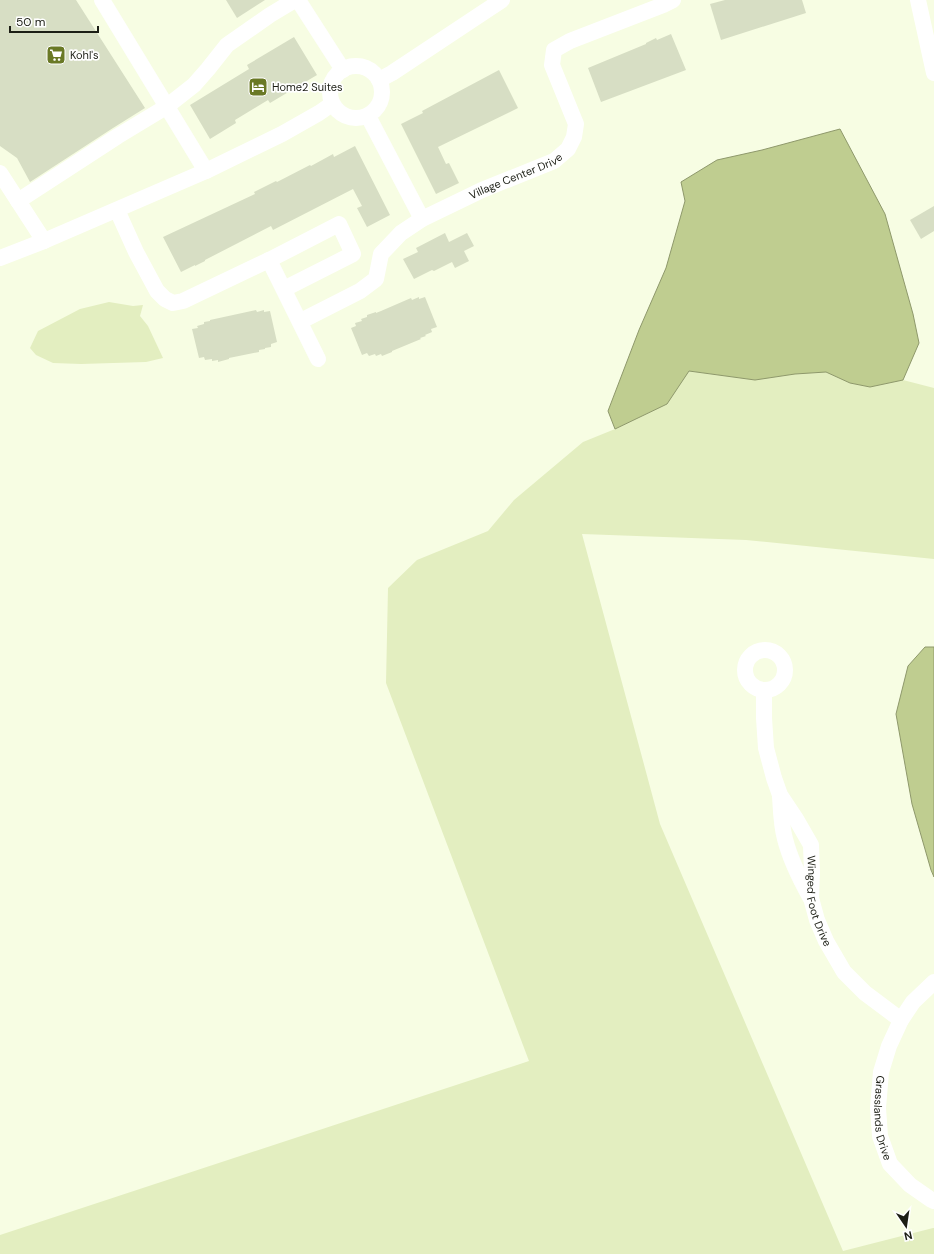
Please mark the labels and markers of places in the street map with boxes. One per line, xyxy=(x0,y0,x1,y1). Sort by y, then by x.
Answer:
supermarket icon: Kohl's xyxy=(45,44,67,66)
place label: Kohl's xyxy=(70,48,99,62)
hotel icon: Home2 Suites xyxy=(247,76,269,98)
place label: Home2 Suites xyxy=(272,80,343,94)

